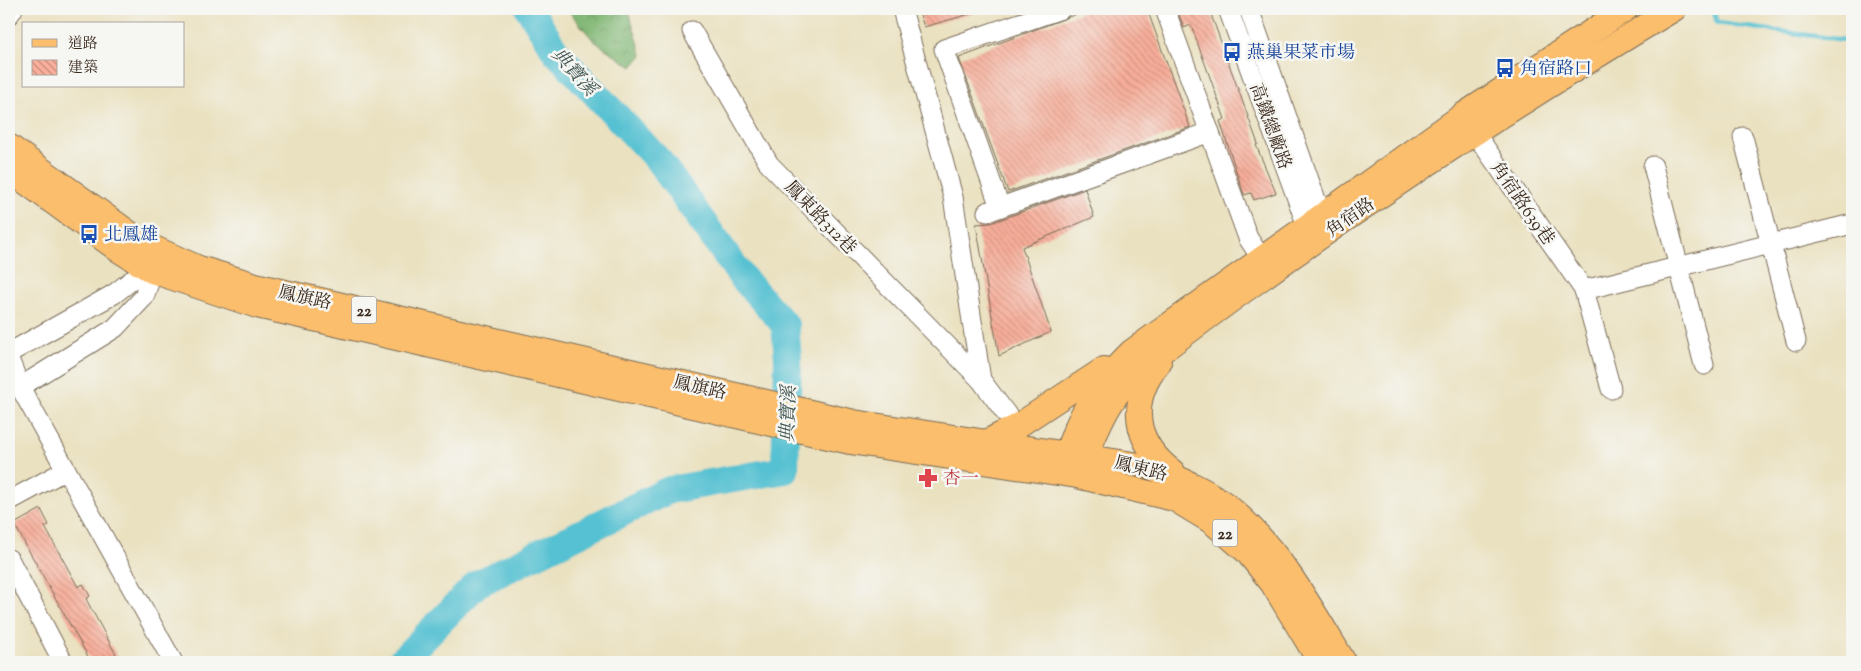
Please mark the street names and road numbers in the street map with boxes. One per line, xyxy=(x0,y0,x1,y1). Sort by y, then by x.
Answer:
street label: 高鐵總廠路 xyxy=(1242,80,1297,173)
street label: 角宿路639巷 xyxy=(1483,157,1560,251)
street label: 鳳東路312巷 xyxy=(778,176,862,261)
street label: 角宿路 xyxy=(1322,193,1381,245)
street label: 鳳旗路 xyxy=(275,280,334,318)
road number: 22 xyxy=(352,296,376,324)
street label: 鳳旗路 xyxy=(670,370,729,408)
street label: 鳳東路 xyxy=(1111,451,1170,489)
road number: 22 xyxy=(1212,520,1238,546)

